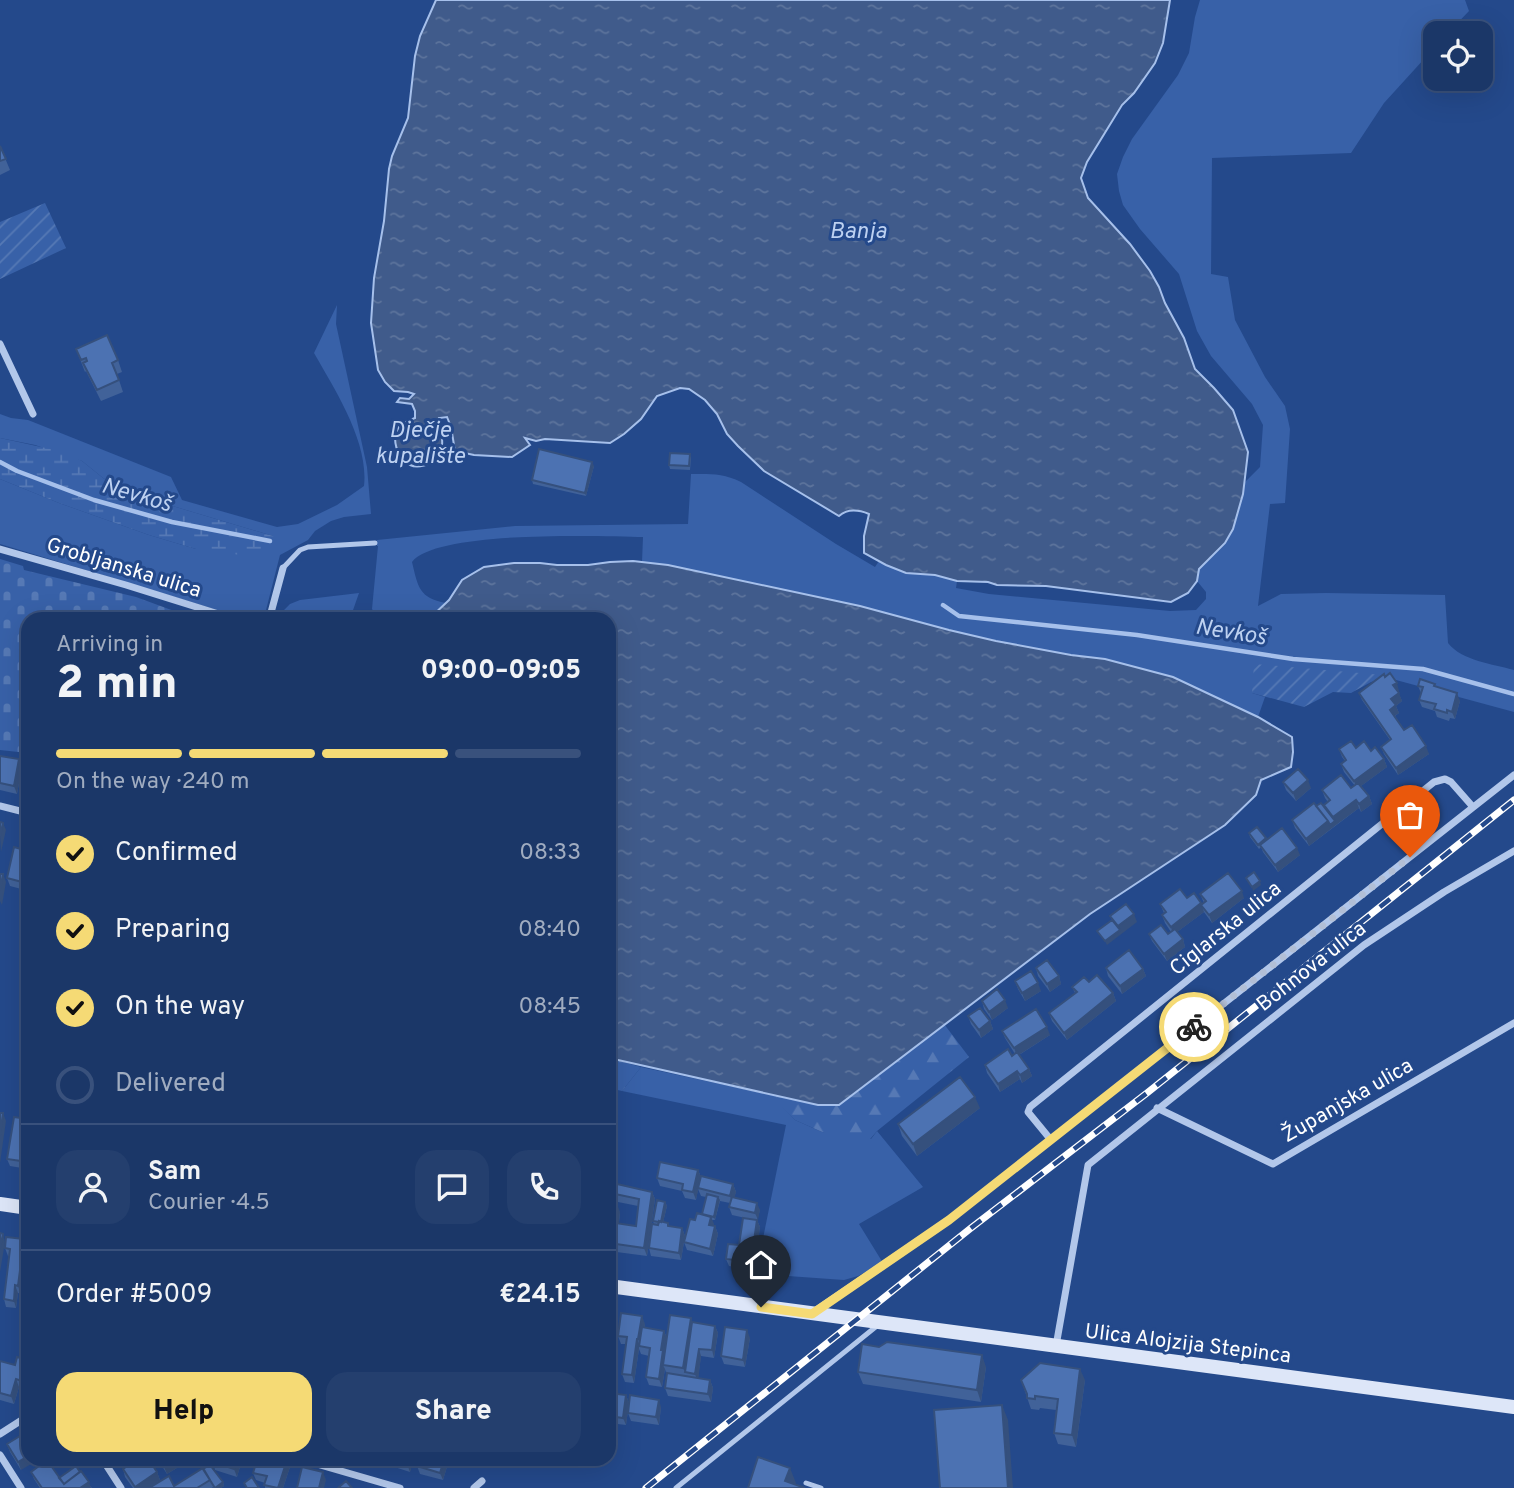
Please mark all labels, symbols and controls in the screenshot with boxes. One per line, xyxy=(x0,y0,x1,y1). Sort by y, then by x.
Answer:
map controls xyxy=(1423,21,1493,91)
button: locate xyxy=(1423,21,1493,91)
water label: Banja xyxy=(829,218,887,247)
water label: Dječje kupalište xyxy=(375,417,466,472)
water label: Nevkoš xyxy=(98,473,176,521)
street label: Grobljanska ulica xyxy=(43,532,204,605)
water label: Nevkoš xyxy=(1193,614,1270,654)
text: Arriving in xyxy=(56,631,163,660)
text: 09:00–09:05 xyxy=(421,655,581,688)
text: 2 min xyxy=(56,656,178,715)
text: On the way · 240 m xyxy=(56,768,250,797)
pin xyxy=(1380,785,1440,857)
icon: bag xyxy=(1391,796,1429,834)
icon: check xyxy=(56,835,94,873)
text: Confirmed xyxy=(115,837,238,870)
text: 08:33 xyxy=(519,839,581,868)
street label: Ciglarska ulica xyxy=(1165,876,1287,982)
icon: check xyxy=(56,912,94,950)
text: Preparing xyxy=(115,914,230,947)
text: 08:40 xyxy=(518,916,581,945)
street label: Bohnova ulica xyxy=(1252,916,1372,1018)
icon: check xyxy=(56,989,94,1027)
text: On the way xyxy=(115,991,245,1024)
courier xyxy=(1159,992,1229,1062)
text: 08:45 xyxy=(518,993,581,1022)
icon: bike xyxy=(1175,1008,1213,1046)
street label: Županjska ulica xyxy=(1277,1052,1418,1150)
text: Delivered xyxy=(115,1068,226,1101)
button: person xyxy=(56,1150,130,1224)
button: chat xyxy=(415,1150,489,1224)
button: phone xyxy=(507,1150,581,1224)
text: Sam xyxy=(148,1156,201,1189)
text: Courier · 4.5 xyxy=(148,1189,270,1218)
pin xyxy=(731,1235,791,1307)
icon: home xyxy=(742,1246,780,1284)
text: Order #5009 xyxy=(56,1279,212,1312)
text: €24.15 xyxy=(499,1279,581,1312)
street label: Ulica Alojzija Stepinca xyxy=(1083,1318,1293,1371)
button: Help xyxy=(56,1372,312,1452)
button: Share xyxy=(326,1372,581,1452)

